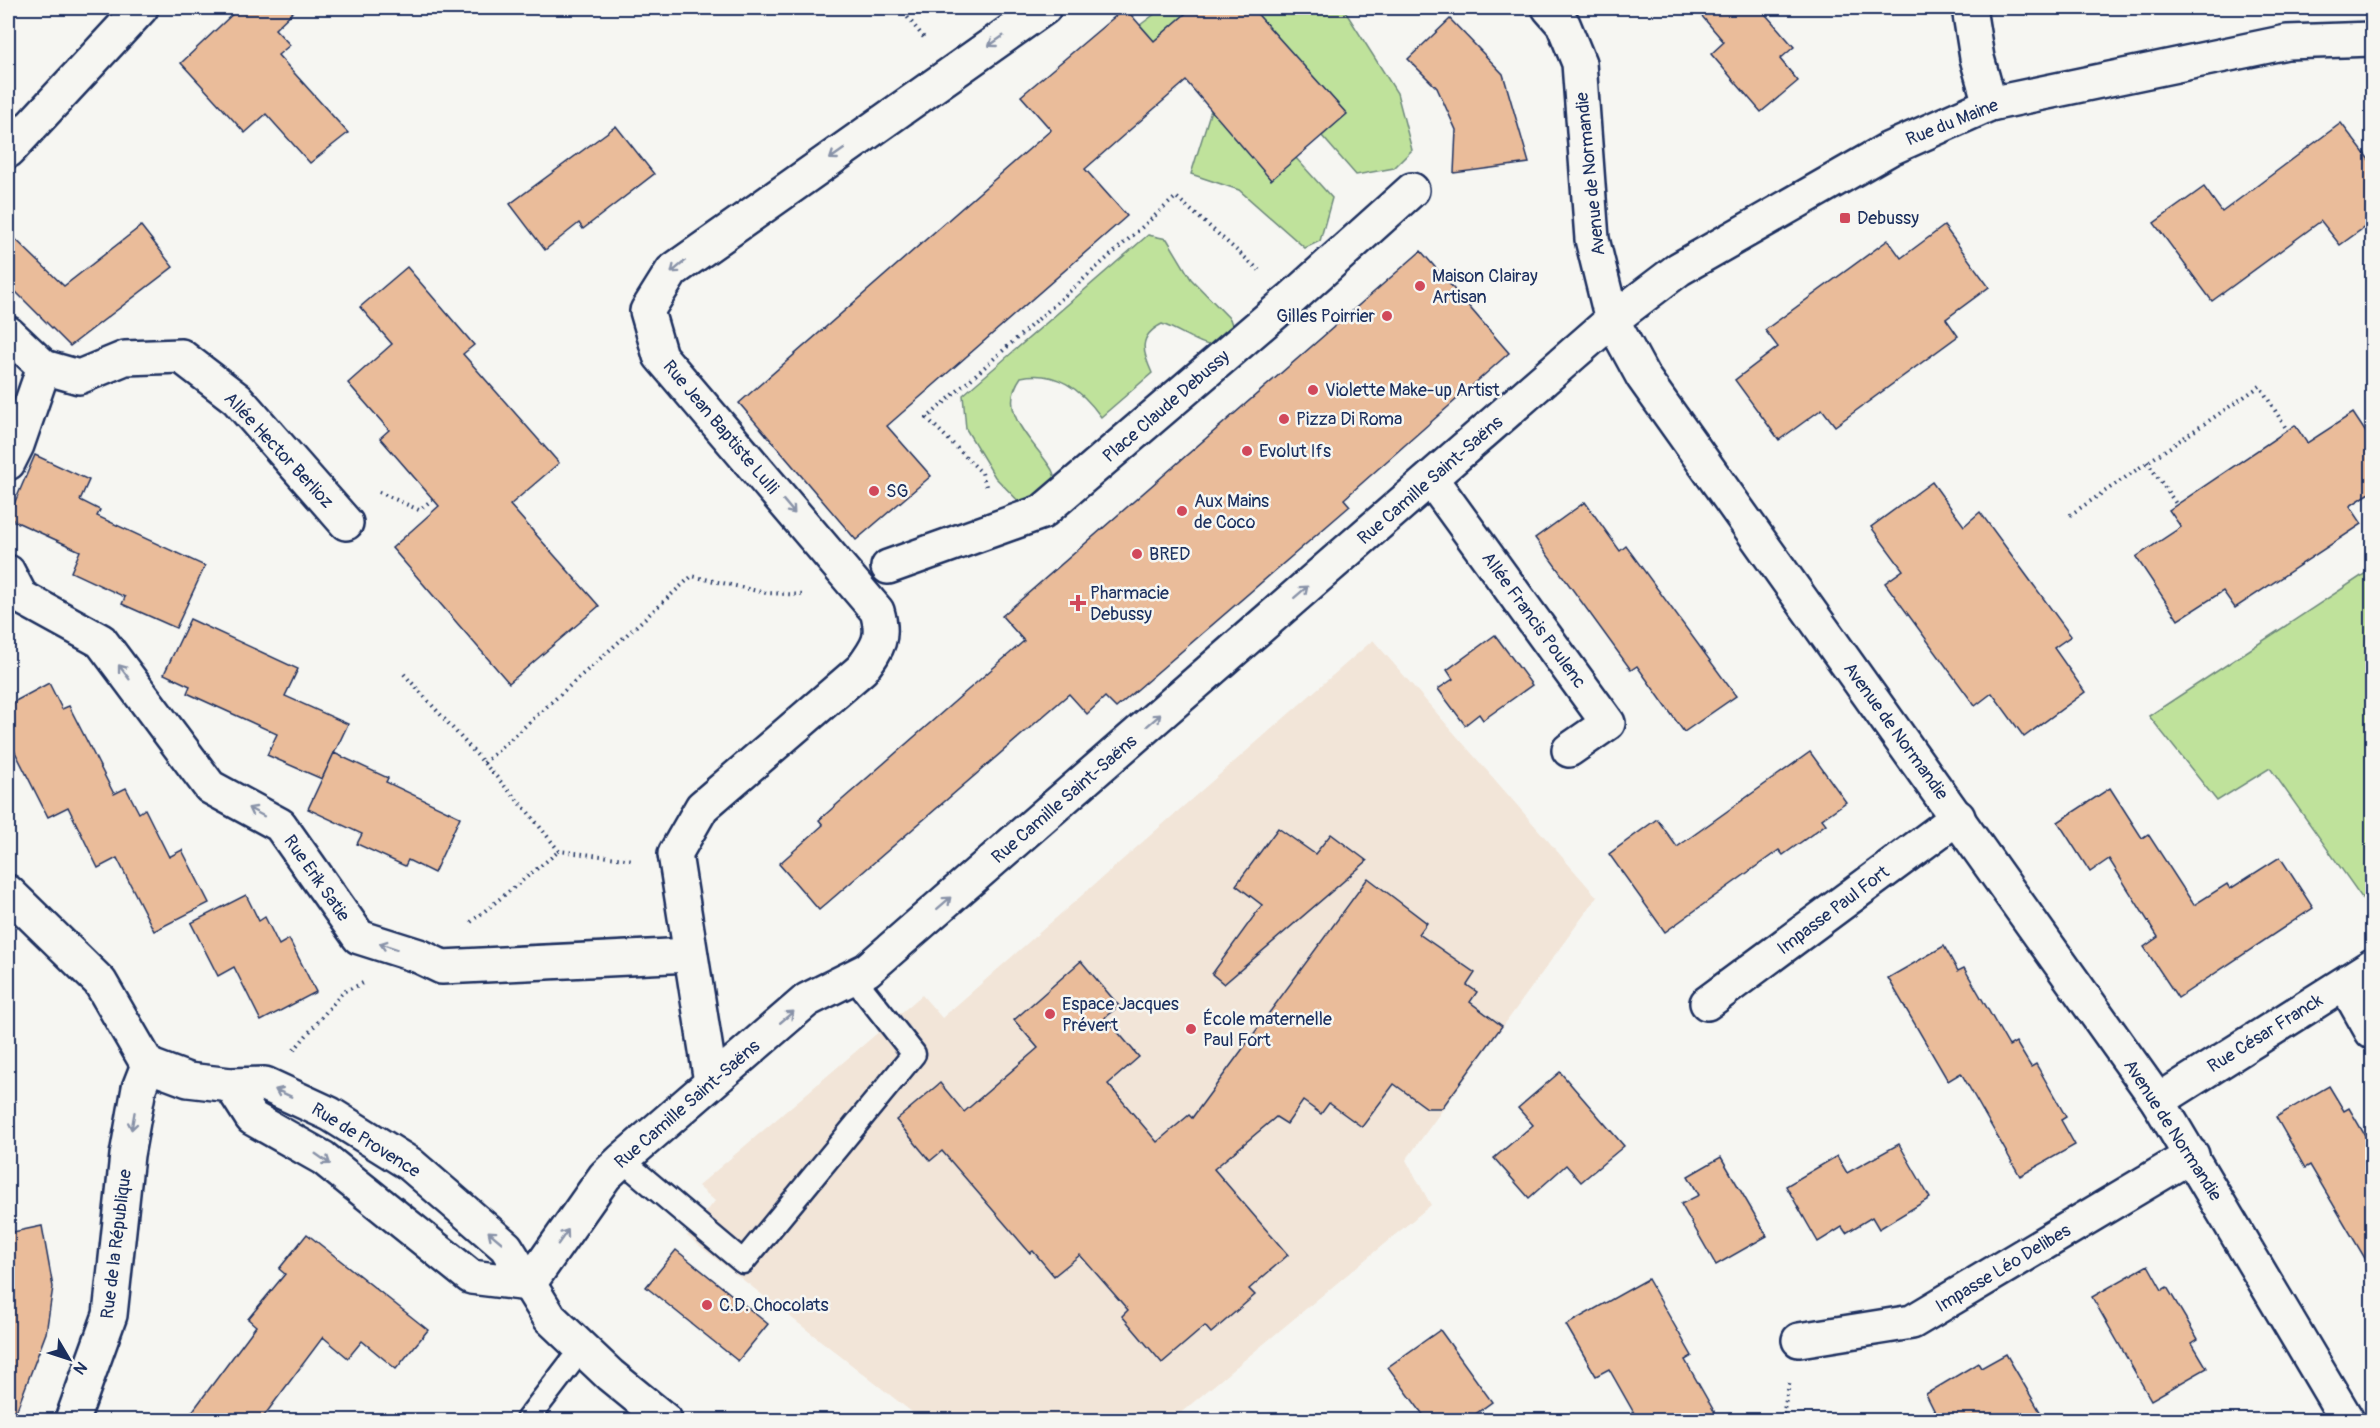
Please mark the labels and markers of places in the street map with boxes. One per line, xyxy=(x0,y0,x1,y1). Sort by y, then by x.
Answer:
place label: Debussy xyxy=(1857,207,1919,230)
marker: Debussy xyxy=(1838,211,1852,225)
place label: Maison Clairay Artisan xyxy=(1432,265,1538,309)
marker: Maison Clairay Artisan xyxy=(1413,279,1427,293)
place label: Gilles Poirrier xyxy=(1276,305,1376,328)
marker: Gilles Poirrier xyxy=(1380,309,1394,323)
place label: Violette Make-up Artist xyxy=(1325,379,1501,402)
marker: Violette Make-up Artist xyxy=(1306,383,1320,397)
place label: Pizza Di Roma xyxy=(1296,408,1402,431)
marker: Pizza Di Roma xyxy=(1277,412,1291,426)
place label: Evolut Ifs xyxy=(1259,440,1331,463)
marker: Evolut Ifs xyxy=(1240,444,1254,458)
place label: SG xyxy=(886,480,908,503)
marker: SG xyxy=(867,484,881,498)
place label: Aux Mains de Coco xyxy=(1194,490,1269,534)
marker: Aux Mains de Coco xyxy=(1175,504,1189,518)
place label: BRED xyxy=(1149,543,1190,566)
marker: BRED xyxy=(1130,547,1144,561)
place label: Pharmacie Debussy xyxy=(1090,582,1169,626)
marker: Pharmacie Debussy xyxy=(1071,596,1085,610)
place label: Espace Jacques Prévert xyxy=(1062,993,1179,1037)
marker: Espace Jacques Prévert xyxy=(1043,1007,1057,1021)
place label: École maternelle Paul Fort xyxy=(1203,1008,1332,1052)
marker: École maternelle Paul Fort xyxy=(1184,1022,1198,1036)
place label: C.D. Chocolats xyxy=(719,1294,829,1317)
marker: C.D. Chocolats xyxy=(700,1298,714,1312)

